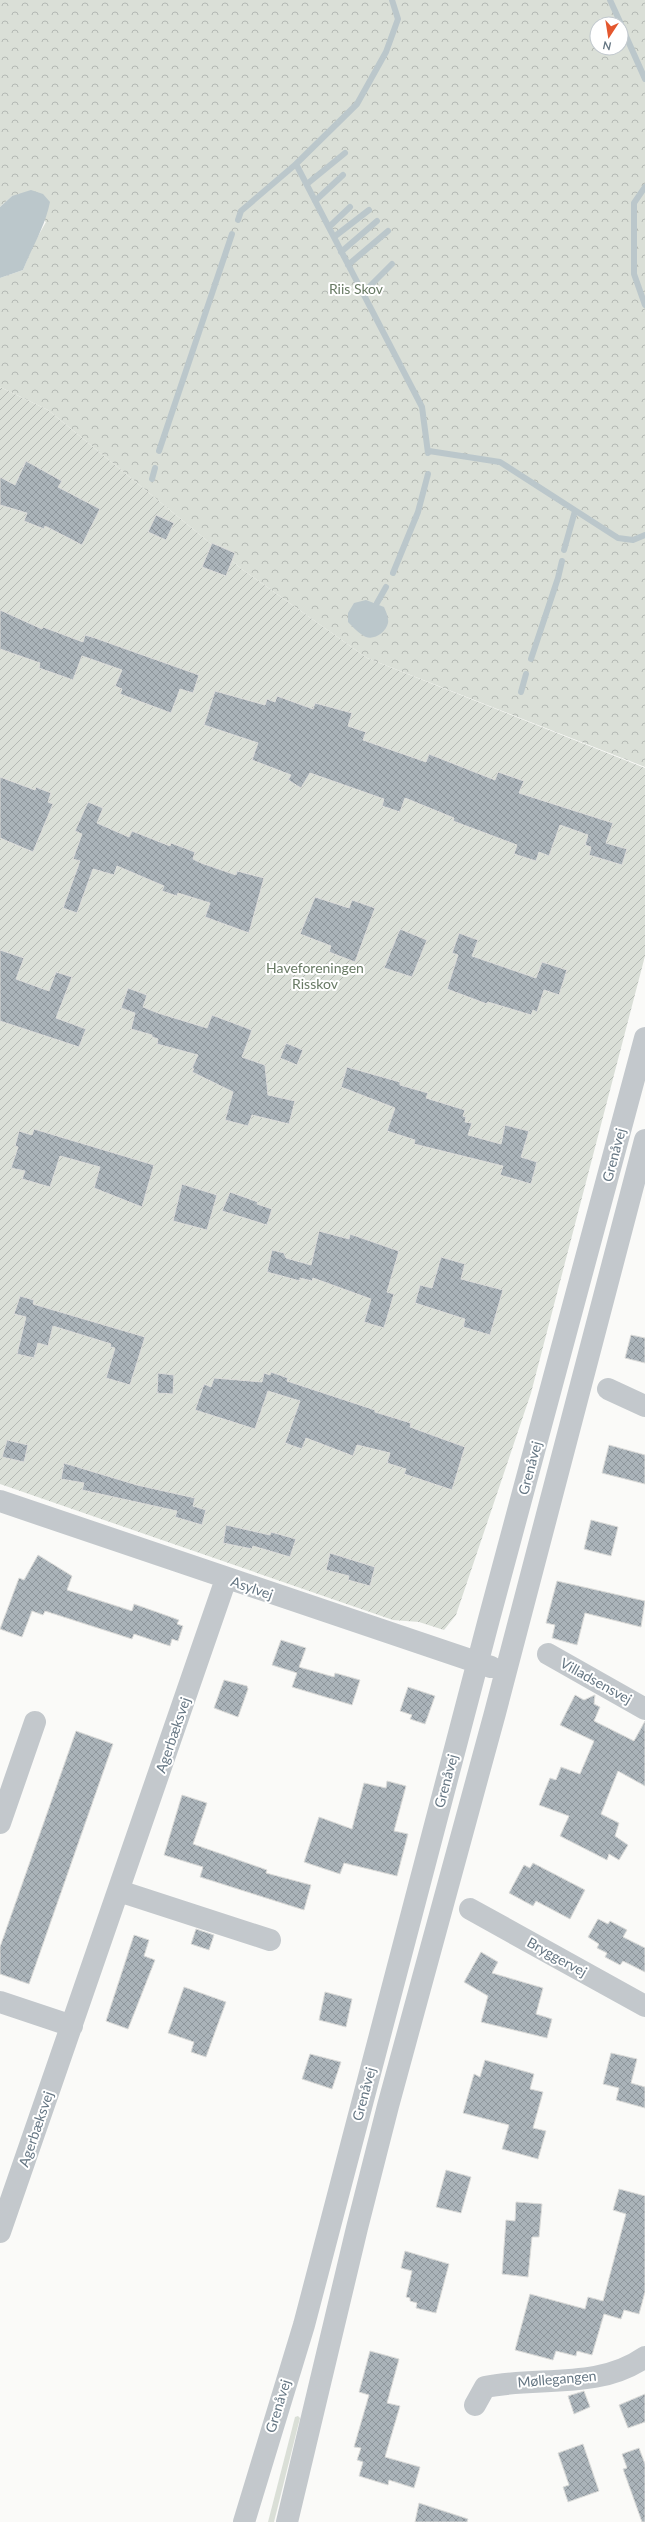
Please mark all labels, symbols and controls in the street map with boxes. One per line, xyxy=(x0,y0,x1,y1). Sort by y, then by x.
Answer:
north arrow xyxy=(589,16,629,56)
text: N xyxy=(601,39,612,54)
park label: Riis Skov xyxy=(329,280,384,297)
park label: Haveforeningen Risskov xyxy=(266,959,364,992)
street label: Grenåvej xyxy=(598,1126,629,1184)
street label: Grenåvej xyxy=(514,1439,545,1497)
street label: Asylvej xyxy=(229,1572,276,1603)
street label: Villadsensvej xyxy=(557,1654,635,1707)
street label: Agerbæksvej xyxy=(152,1695,193,1775)
street label: Grenåvej xyxy=(430,1752,461,1810)
street label: Bryggervej xyxy=(524,1933,590,1980)
street label: Grenåvej xyxy=(348,2065,379,2123)
street label: Agerbæksvej xyxy=(15,2089,56,2169)
street label: Møllegangen xyxy=(517,2367,597,2390)
street label: Grenåvej xyxy=(261,2377,294,2435)

